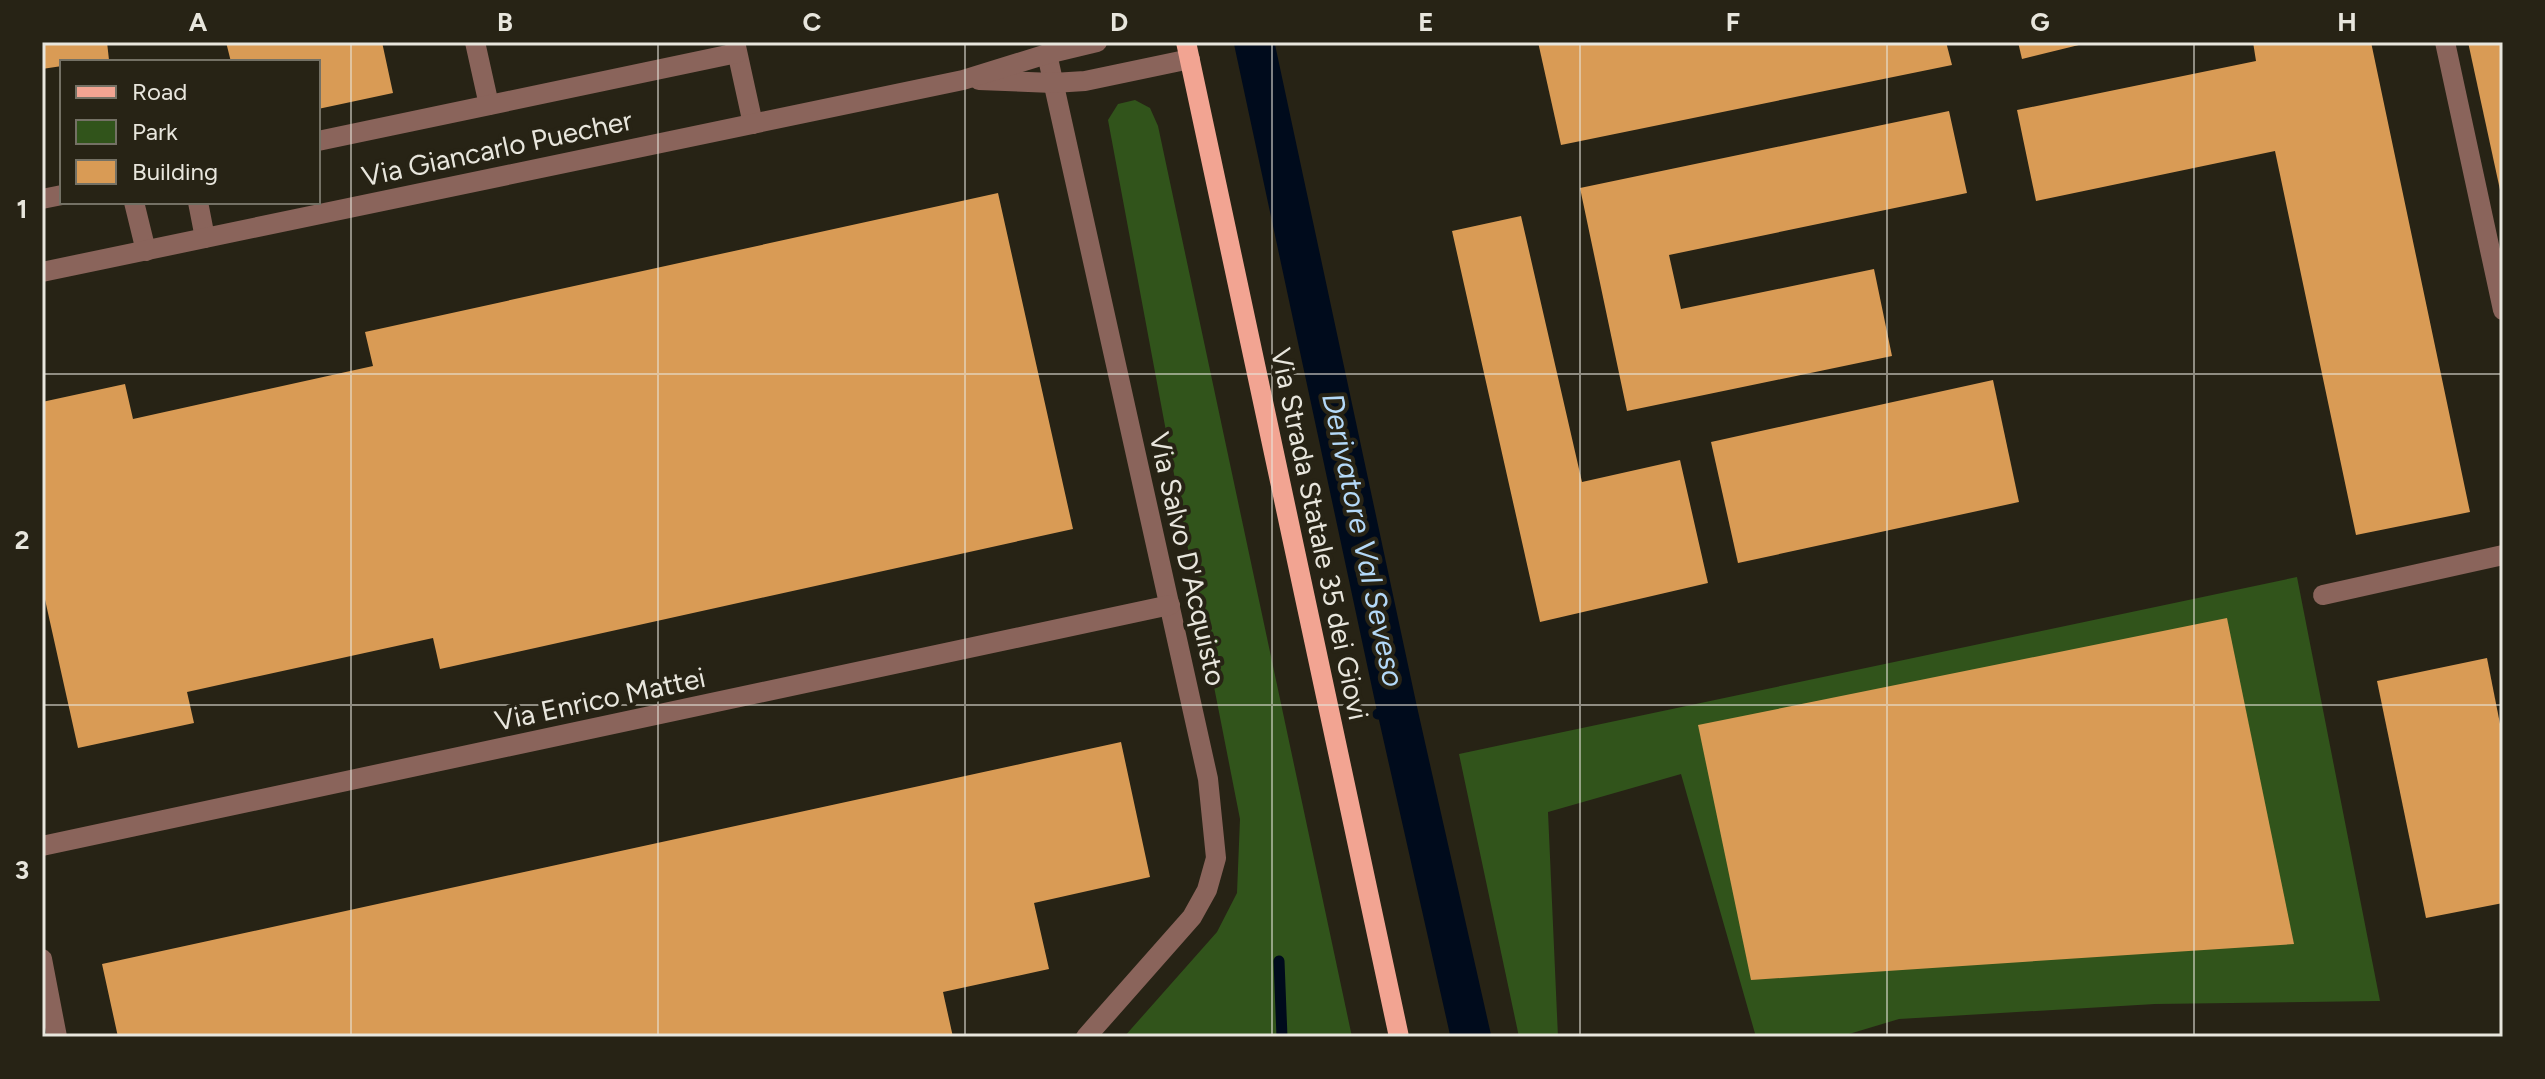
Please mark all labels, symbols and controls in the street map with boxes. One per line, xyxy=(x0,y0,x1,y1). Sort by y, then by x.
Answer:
text: A xyxy=(189,6,208,38)
text: B xyxy=(497,6,513,38)
text: C xyxy=(803,6,822,38)
text: D xyxy=(1110,6,1128,38)
text: E xyxy=(1418,6,1434,38)
text: F xyxy=(1726,6,1740,38)
text: G xyxy=(2030,6,2050,38)
text: H xyxy=(2337,6,2357,38)
legend xyxy=(60,60,320,204)
text: Road xyxy=(132,77,187,106)
street label: Via Giancarlo Puecher xyxy=(359,103,636,193)
text: Park xyxy=(132,117,178,146)
text: Building xyxy=(132,157,218,186)
text: 1 xyxy=(17,193,27,225)
street label: Via Strada Statale 35 dei Giovi xyxy=(1264,345,1376,723)
water label: Derivatore Val Seveso xyxy=(1314,390,1413,690)
street label: Via Salvo D'Acquisto xyxy=(1142,429,1234,689)
text: 2 xyxy=(14,524,30,556)
street label: Via Enrico Mattei xyxy=(492,660,708,738)
text: 3 xyxy=(15,854,29,886)

